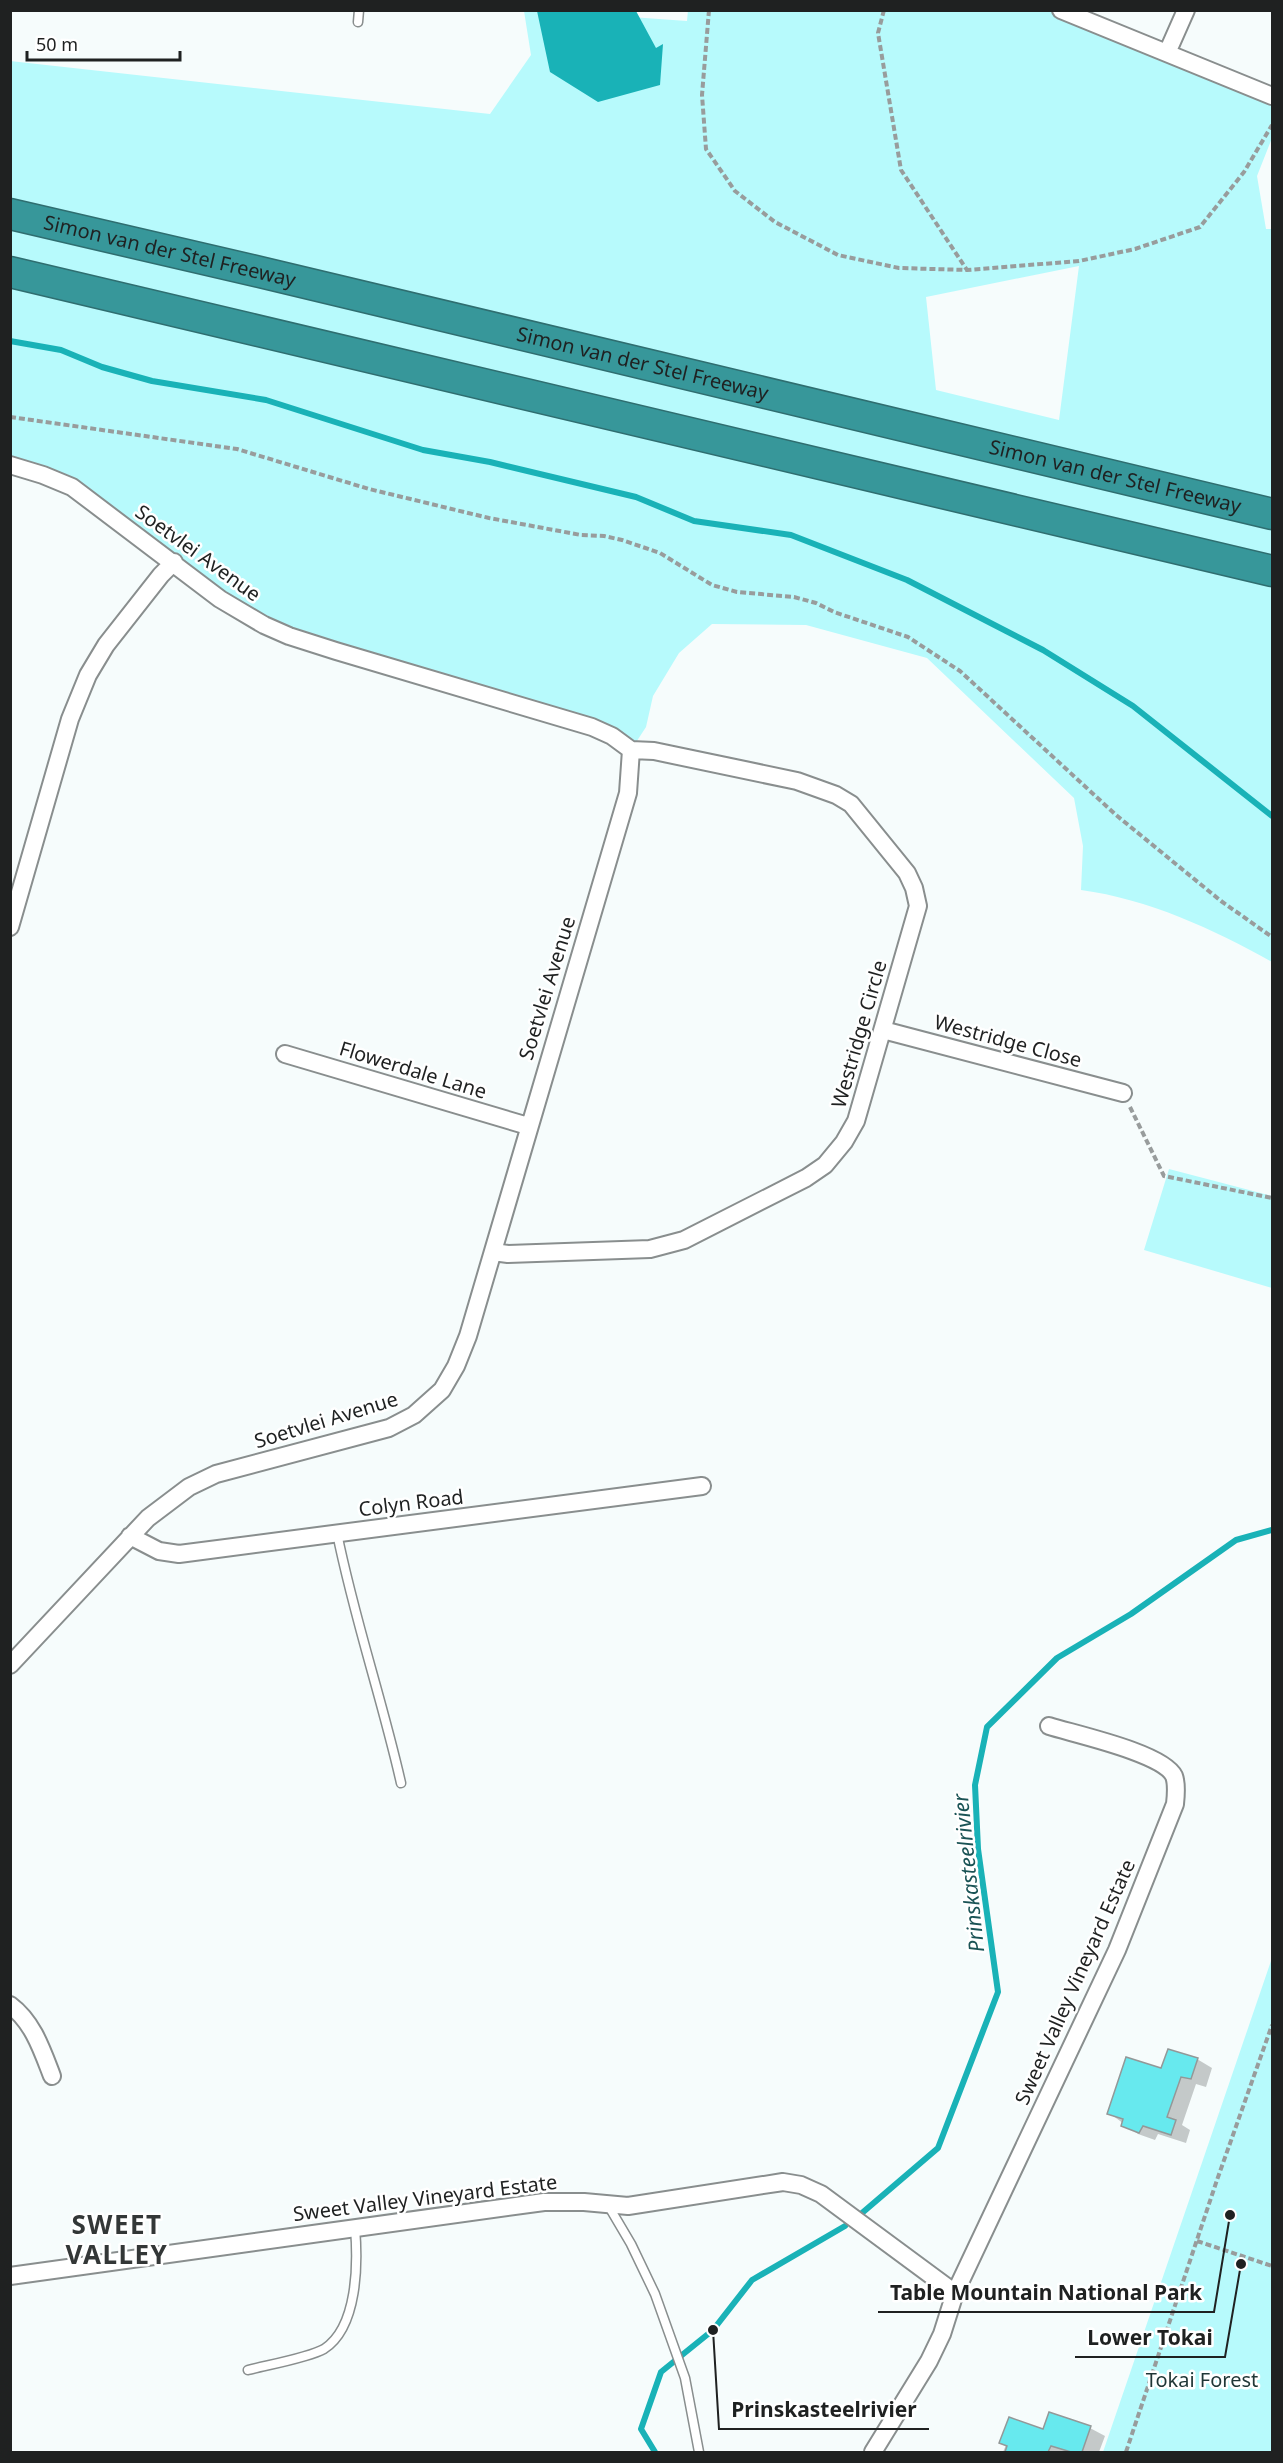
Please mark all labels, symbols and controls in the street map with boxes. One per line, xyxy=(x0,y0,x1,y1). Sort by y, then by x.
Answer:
scale bar xyxy=(27,24,180,62)
text: 50 m xyxy=(36,32,78,56)
street label: Simon van der Stel Freeway xyxy=(41,208,299,293)
street label: Simon van der Stel Freeway xyxy=(514,320,772,406)
street label: Simon van der Stel Freeway xyxy=(987,433,1245,519)
street label: Soetvlei Avenue xyxy=(130,498,266,607)
street label: Soetvlei Avenue xyxy=(512,913,581,1063)
street label: Westridge Circle xyxy=(825,957,893,1111)
street label: Westridge Close xyxy=(931,1008,1085,1073)
street label: Flowerdale Lane xyxy=(336,1034,490,1105)
street label: Soetvlei Avenue xyxy=(251,1385,401,1454)
street label: Colyn Road xyxy=(357,1483,465,1522)
water label: Prinskasteelrivier xyxy=(946,1791,990,1954)
street label: Sweet Valley Vineyard Estate xyxy=(1008,1855,1141,2109)
street label: Sweet Valley Vineyard Estate xyxy=(291,2168,559,2227)
district label: SWEET VALLEY xyxy=(66,2206,168,2272)
callout: Table Mountain National Park xyxy=(878,2273,1214,2312)
text: Table Mountain National Park xyxy=(890,2278,1203,2306)
callout: Lower Tokai xyxy=(1075,2318,1225,2357)
text: Lower Tokai xyxy=(1087,2323,1213,2351)
park label: Tokai Forest xyxy=(1146,2366,1258,2393)
callout: Prinskasteelrivier xyxy=(719,2390,929,2429)
text: Prinskasteelrivier xyxy=(731,2395,917,2423)

